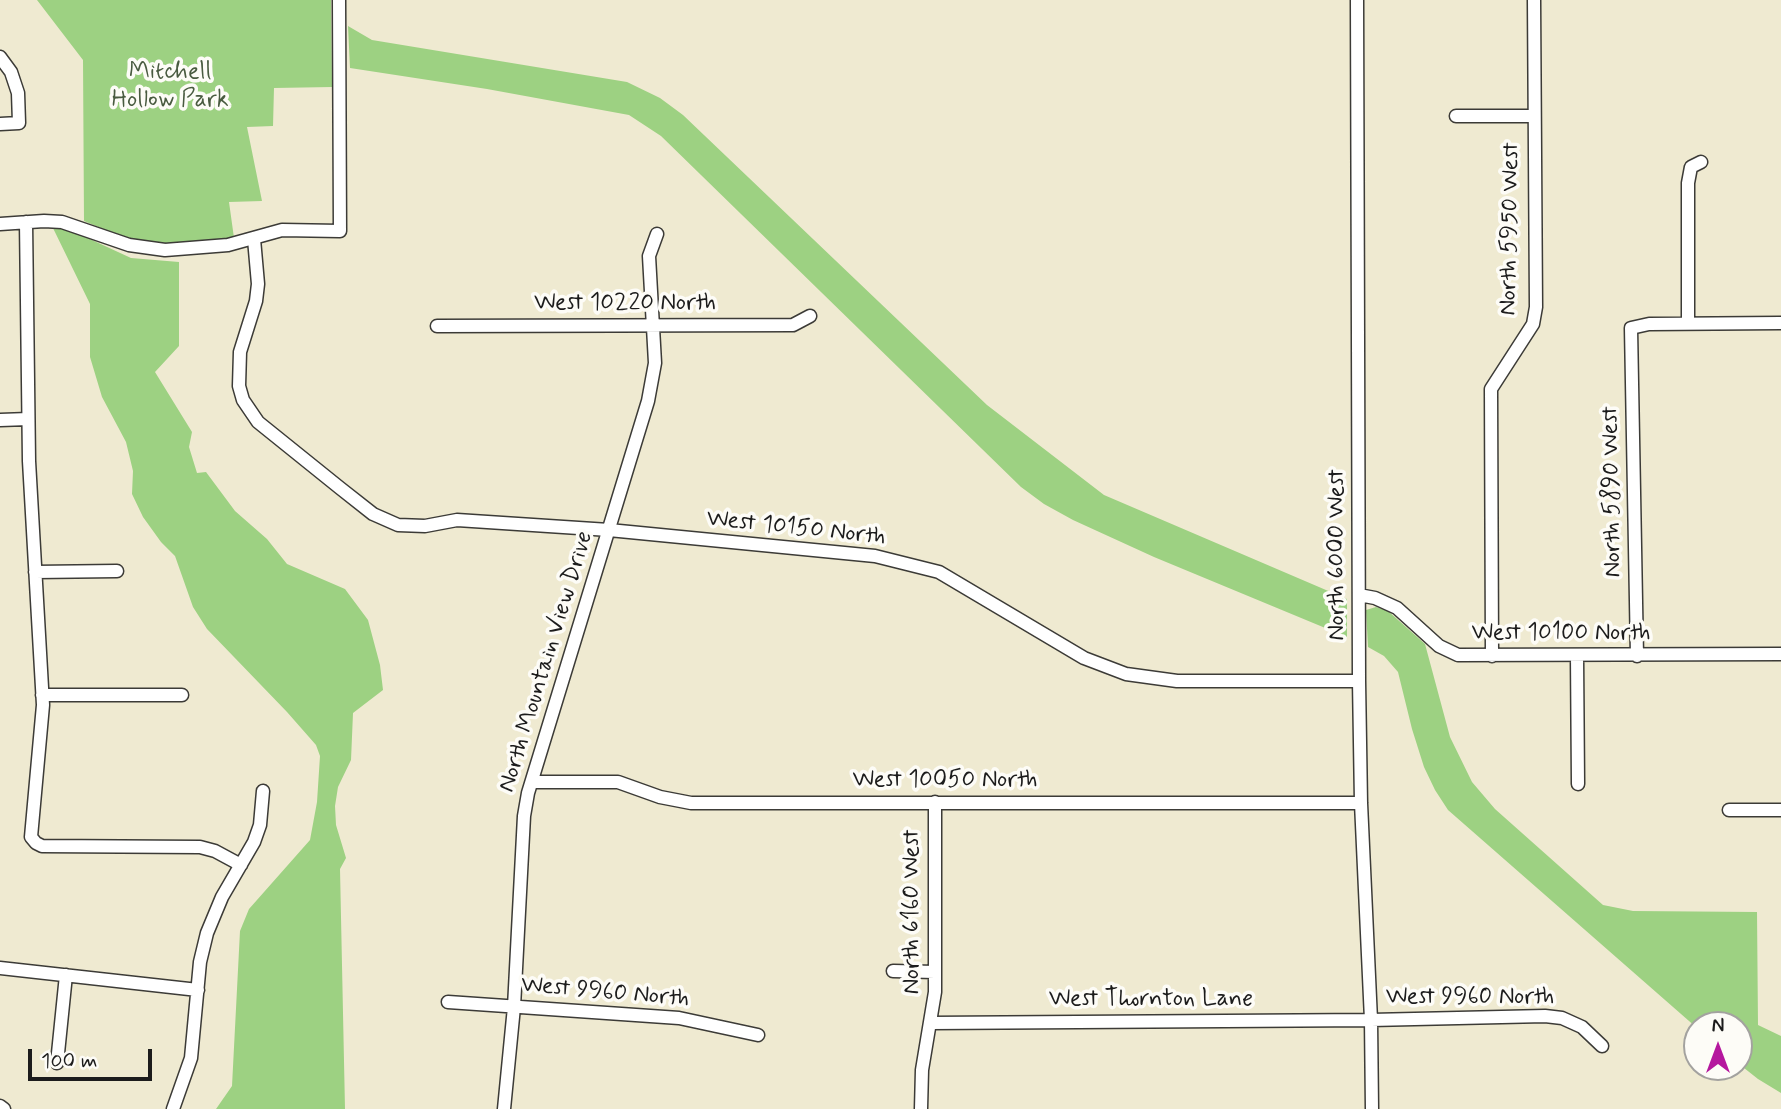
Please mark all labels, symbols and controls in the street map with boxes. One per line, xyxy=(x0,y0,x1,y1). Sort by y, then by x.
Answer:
park label: Mitchell Hollow Park xyxy=(111,59,229,115)
street label: North 5950 West xyxy=(1495,142,1527,316)
street label: West 10220 North xyxy=(534,290,716,318)
street label: North 5890 West xyxy=(1597,406,1629,578)
street label: North 6000 West xyxy=(1324,469,1352,641)
street label: West 10150 North xyxy=(705,505,887,553)
street label: North Mountain View Drive xyxy=(494,528,600,796)
street label: West 10100 North xyxy=(1472,620,1650,648)
street label: West 10050 North xyxy=(853,767,1037,795)
street label: North 6160 West xyxy=(899,829,927,995)
street label: West 9960 North xyxy=(520,971,690,1015)
street label: West 9960 North xyxy=(1386,984,1554,1012)
street label: West Thornton Lane xyxy=(1049,986,1253,1014)
north arrow xyxy=(1683,1011,1753,1081)
text: N xyxy=(1712,1014,1724,1039)
scale bar xyxy=(32,1036,156,1080)
text: 100 m xyxy=(41,1047,97,1075)

